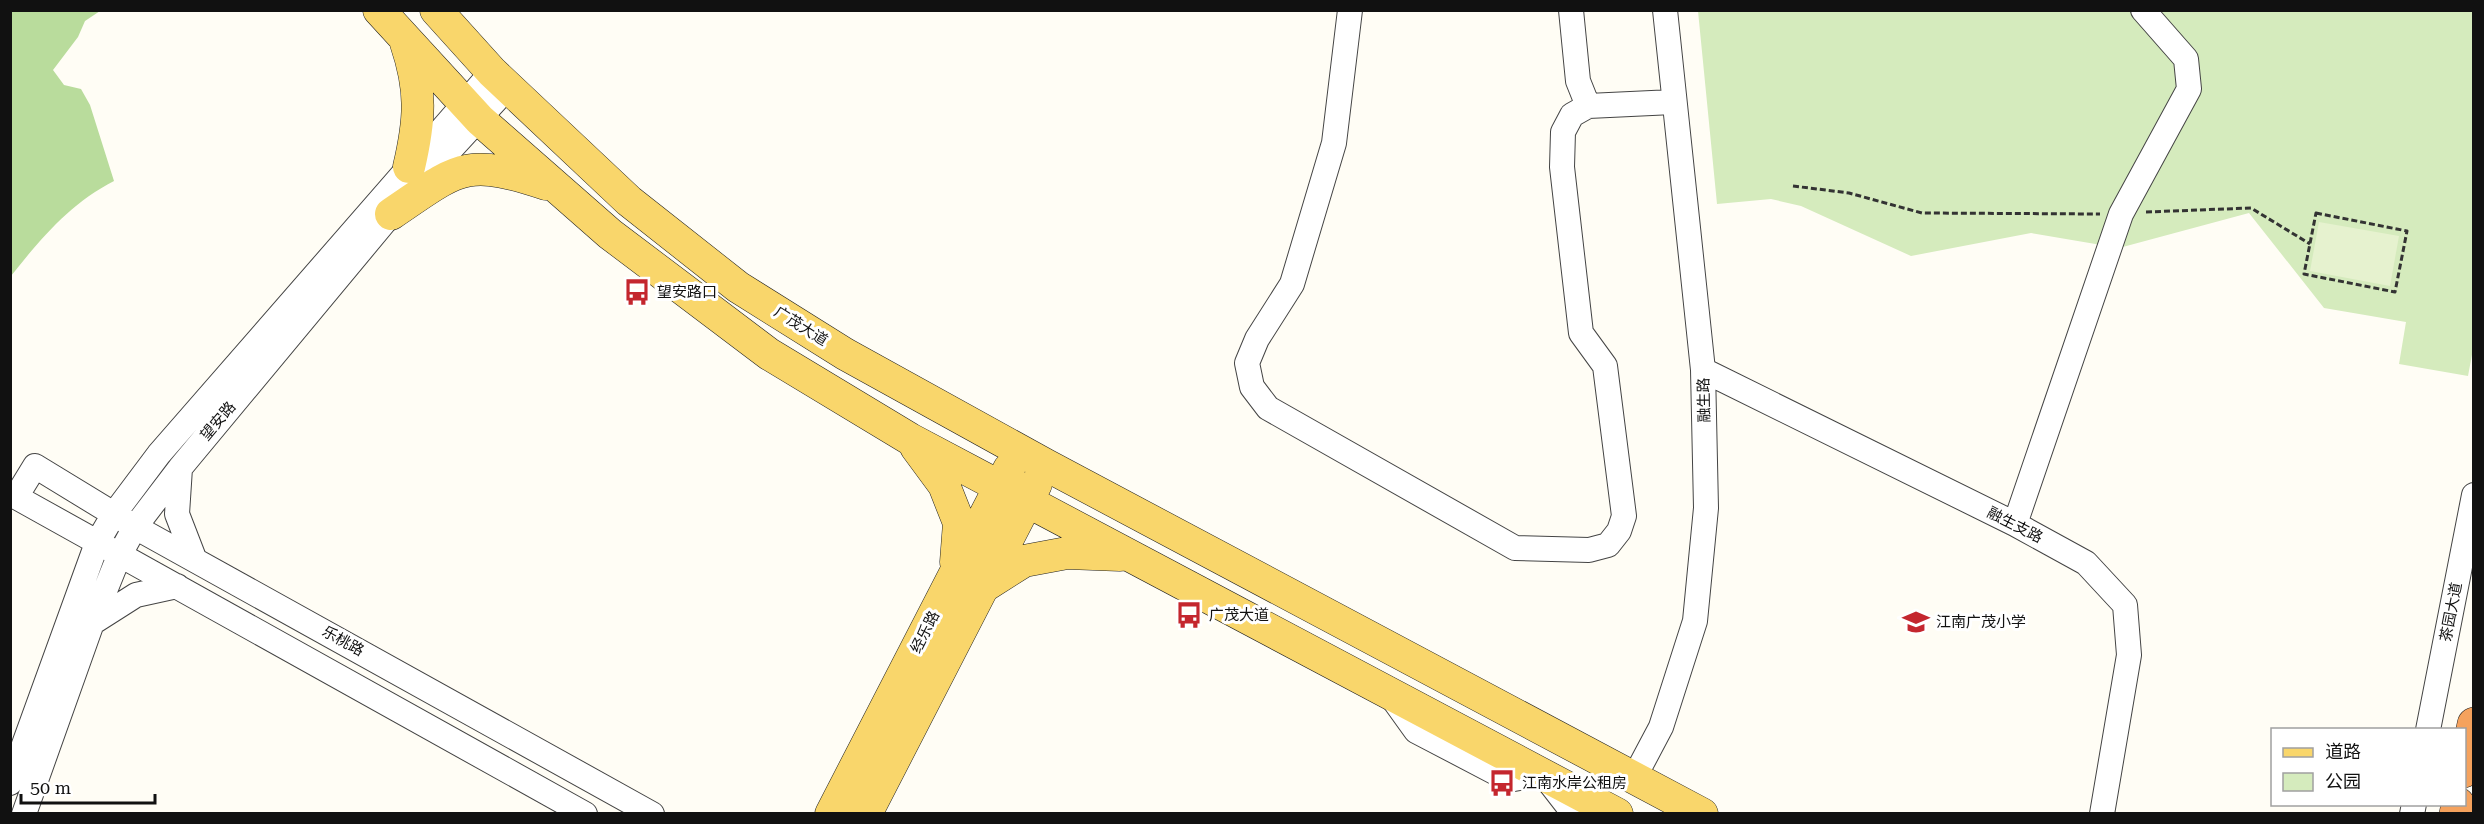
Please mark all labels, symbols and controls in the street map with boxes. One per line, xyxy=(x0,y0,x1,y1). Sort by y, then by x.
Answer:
bus stop icon: 望安路口 xyxy=(622,277,652,307)
place label: 望安路口 xyxy=(657,283,717,301)
street label: 广茂大道 xyxy=(771,302,831,350)
street label: 融生路 xyxy=(1695,377,1713,423)
street label: 望安路 xyxy=(197,398,239,444)
street label: 融生支路 xyxy=(1984,503,2046,547)
street label: 茶园大道 xyxy=(2436,581,2466,643)
bus stop icon: 广茂大道 xyxy=(1174,600,1204,630)
place label: 广茂大道 xyxy=(1209,606,1269,624)
school or university icon: 江南广茂小学 xyxy=(1901,607,1931,637)
street label: 经乐路 xyxy=(907,608,943,656)
place label: 江南广茂小学 xyxy=(1936,613,2026,631)
street label: 乐桃路 xyxy=(319,622,367,660)
legend xyxy=(2271,728,2466,806)
text: 道路 xyxy=(2325,741,2361,762)
scale bar xyxy=(21,767,154,805)
bus stop icon: 江南水岸公租房 xyxy=(1487,768,1517,798)
text: 公园 xyxy=(2325,771,2361,792)
place label: 江南水岸公租房 xyxy=(1522,774,1627,792)
text: 50 m xyxy=(30,777,71,798)

